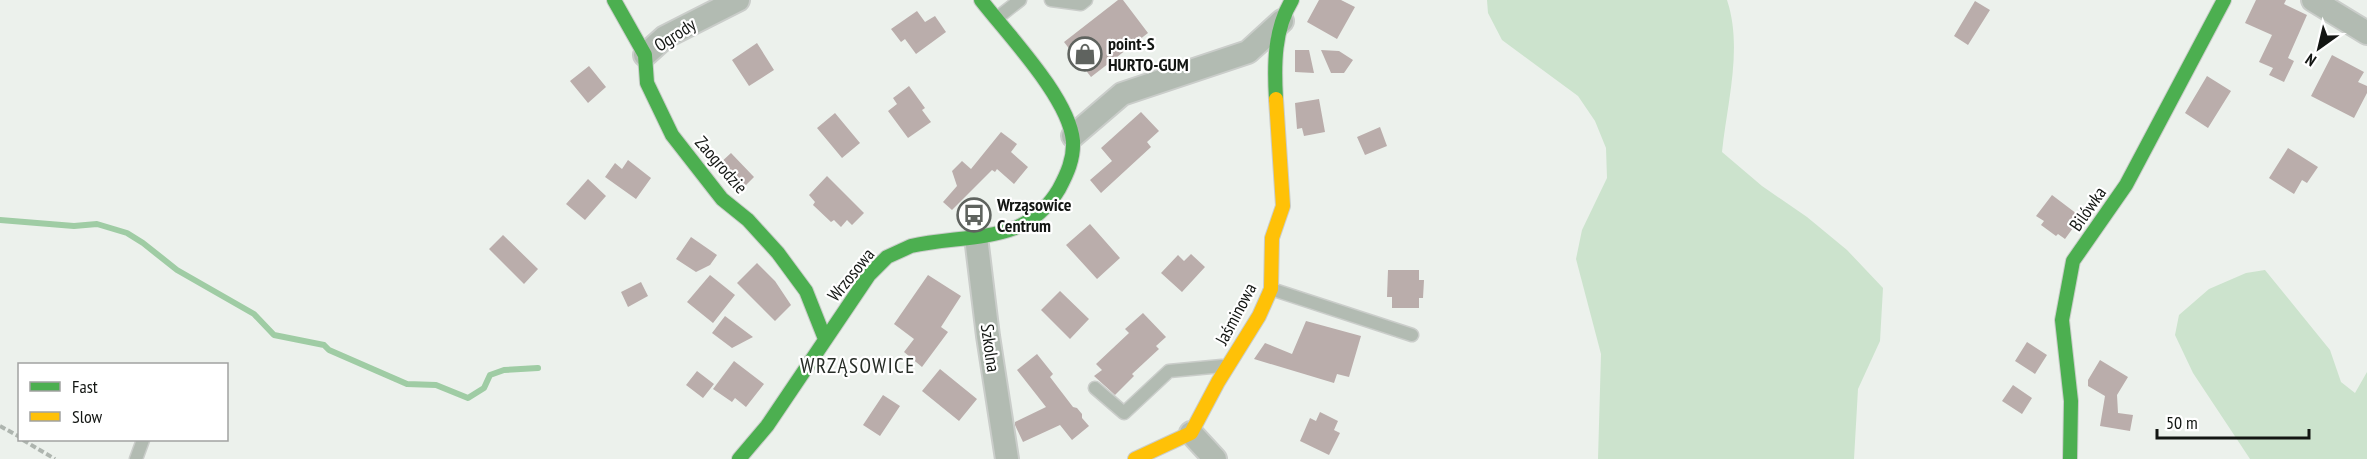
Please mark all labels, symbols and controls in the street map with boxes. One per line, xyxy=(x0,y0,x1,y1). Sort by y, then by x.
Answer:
street label: Ogrody xyxy=(650,13,700,56)
north arrow xyxy=(2289,18,2349,78)
place label: point-S HURTO-GUM xyxy=(1108,32,1189,76)
shop icon: point-S HURTO-GUM xyxy=(1067,36,1103,72)
text: N xyxy=(2301,50,2320,71)
street label: Zaogrodzie xyxy=(690,131,753,198)
street label: Bilówka xyxy=(2064,182,2111,235)
place label: Wrząsowice Centrum xyxy=(996,193,1072,237)
bus stop icon: Wrząsowice Centrum xyxy=(956,197,992,233)
street label: Wrzosowa xyxy=(822,243,879,306)
street label: Jaśminowa xyxy=(1209,279,1261,349)
street label: Szkolna xyxy=(976,323,1005,373)
district label: WRZĄSOWICE xyxy=(800,352,916,379)
legend xyxy=(18,363,228,441)
text: Fast xyxy=(72,375,98,398)
scale bar xyxy=(2157,402,2308,440)
text: Slow xyxy=(72,405,103,428)
text: 50 m xyxy=(2166,411,2198,434)

